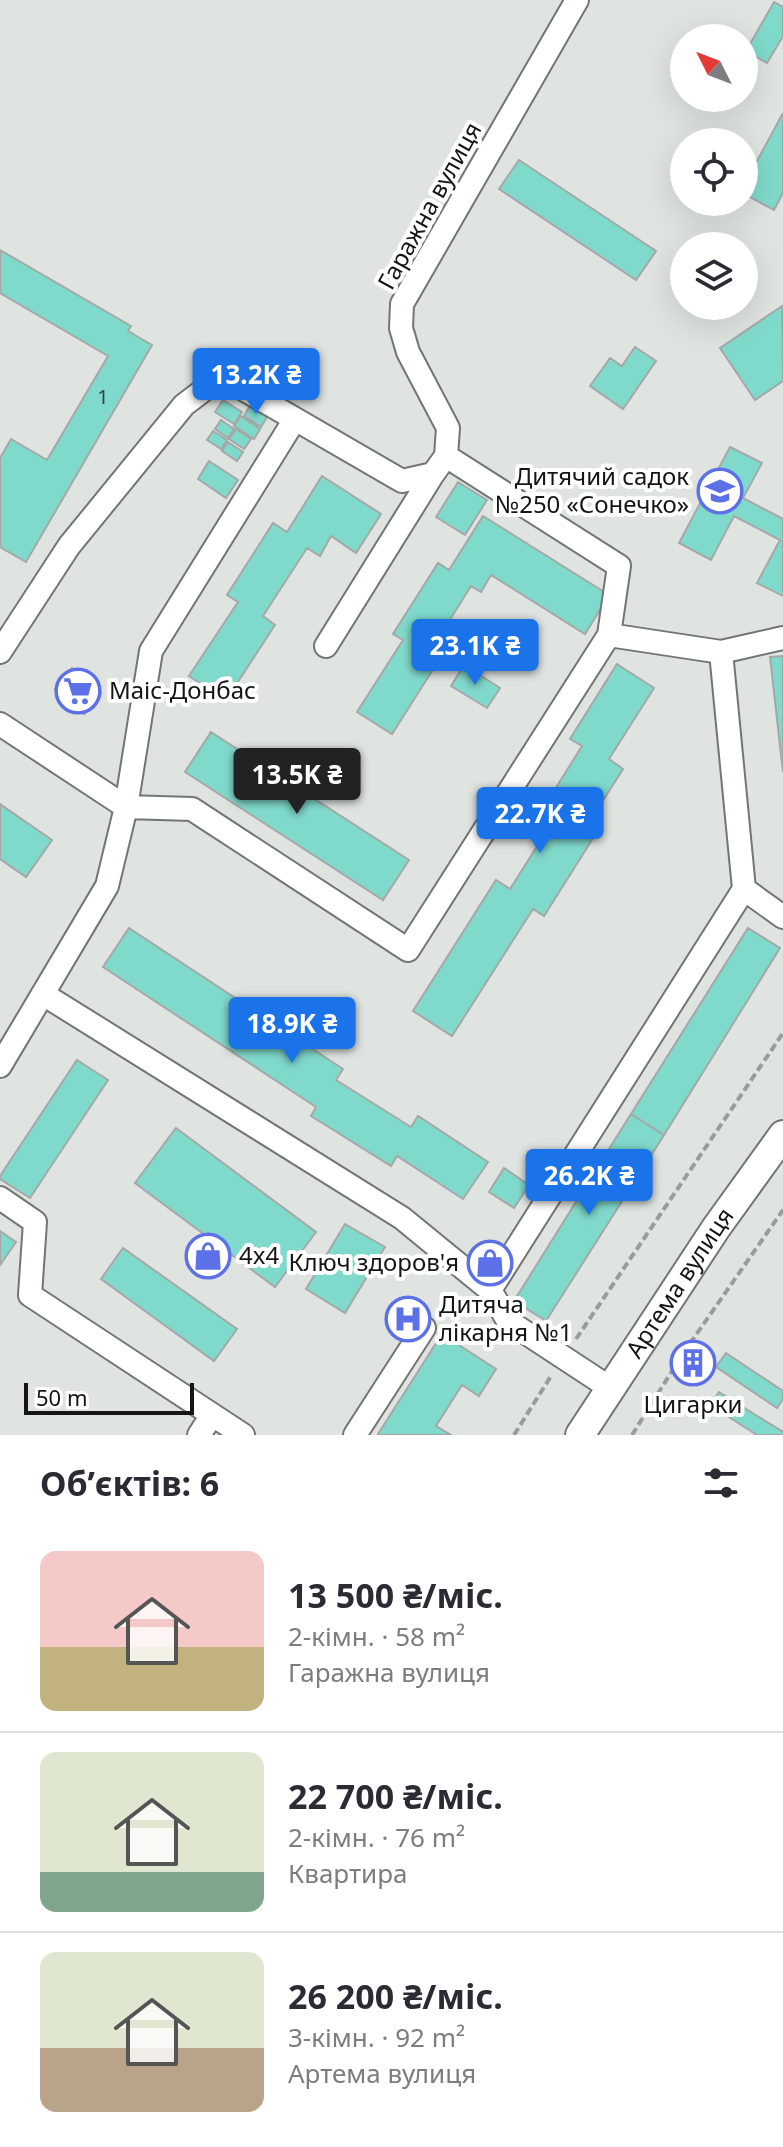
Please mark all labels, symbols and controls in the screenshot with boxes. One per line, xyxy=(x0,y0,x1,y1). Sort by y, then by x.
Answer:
north arrow xyxy=(670,24,758,112)
map controls xyxy=(670,24,758,320)
street label: Гаражна вулиця xyxy=(369,116,488,295)
button: locate xyxy=(670,128,758,216)
button: layers xyxy=(670,232,758,320)
pin: 13.2K ₴ xyxy=(182,348,330,416)
text: 13.2K ₴ xyxy=(211,356,301,392)
house number: 1 xyxy=(97,383,109,410)
place label: Дитячий садок №250 «Сонечко» xyxy=(495,459,689,520)
school or university icon: Дитячий садок №250 «Сонечко» xyxy=(696,467,744,515)
pin: 23.1K ₴ xyxy=(401,619,549,687)
text: 23.1K ₴ xyxy=(430,627,520,663)
supermarket icon: Маіс-Донбас xyxy=(54,667,102,715)
place label: Маіс-Донбас xyxy=(109,673,256,706)
pin: 13.5K ₴ xyxy=(223,748,371,816)
text: 13.5K ₴ xyxy=(252,756,342,792)
pin: 22.7K ₴ xyxy=(466,787,614,855)
text: 22.7K ₴ xyxy=(495,795,585,831)
pin: 18.9K ₴ xyxy=(218,997,366,1065)
text: 18.9K ₴ xyxy=(247,1005,337,1041)
pin: 26.2K ₴ xyxy=(515,1149,663,1217)
text: 26.2K ₴ xyxy=(544,1157,634,1193)
street label: Артема вулиця xyxy=(617,1200,741,1364)
shop icon: 4x4 xyxy=(184,1232,232,1280)
place label: 4x4 xyxy=(239,1238,279,1271)
shop icon: Ключ здоров'я xyxy=(466,1239,514,1287)
place label: Ключ здоров'я xyxy=(288,1245,459,1278)
place label: Дитяча лікарня №1 xyxy=(439,1287,573,1348)
hospital icon: Дитяча лікарня №1 xyxy=(384,1295,432,1343)
building icon: Цигарки xyxy=(669,1339,717,1387)
scale bar xyxy=(24,1379,194,1415)
text: 50 m xyxy=(36,1382,87,1412)
place label: Цигарки xyxy=(644,1387,742,1420)
text: Об’єктів: 6 xyxy=(40,1460,219,1506)
icon: filters xyxy=(699,1461,743,1505)
text: 13 500 ₴/міс. xyxy=(288,1572,503,1618)
icon: home xyxy=(104,1583,200,1679)
text: 2-кімн. · 58 m² xyxy=(288,1618,465,1654)
text: Гаражна вулиця xyxy=(288,1654,490,1690)
text: 22 700 ₴/міс. xyxy=(288,1773,503,1819)
icon: home xyxy=(104,1784,200,1880)
text: 2-кімн. · 76 m² xyxy=(288,1819,465,1855)
text: Квартира xyxy=(288,1855,407,1891)
text: 26 200 ₴/міс. xyxy=(288,1973,503,2019)
icon: home xyxy=(104,1984,200,2080)
text: 3-кімн. · 92 m² xyxy=(288,2019,465,2055)
text: Артема вулиця xyxy=(288,2055,476,2091)

